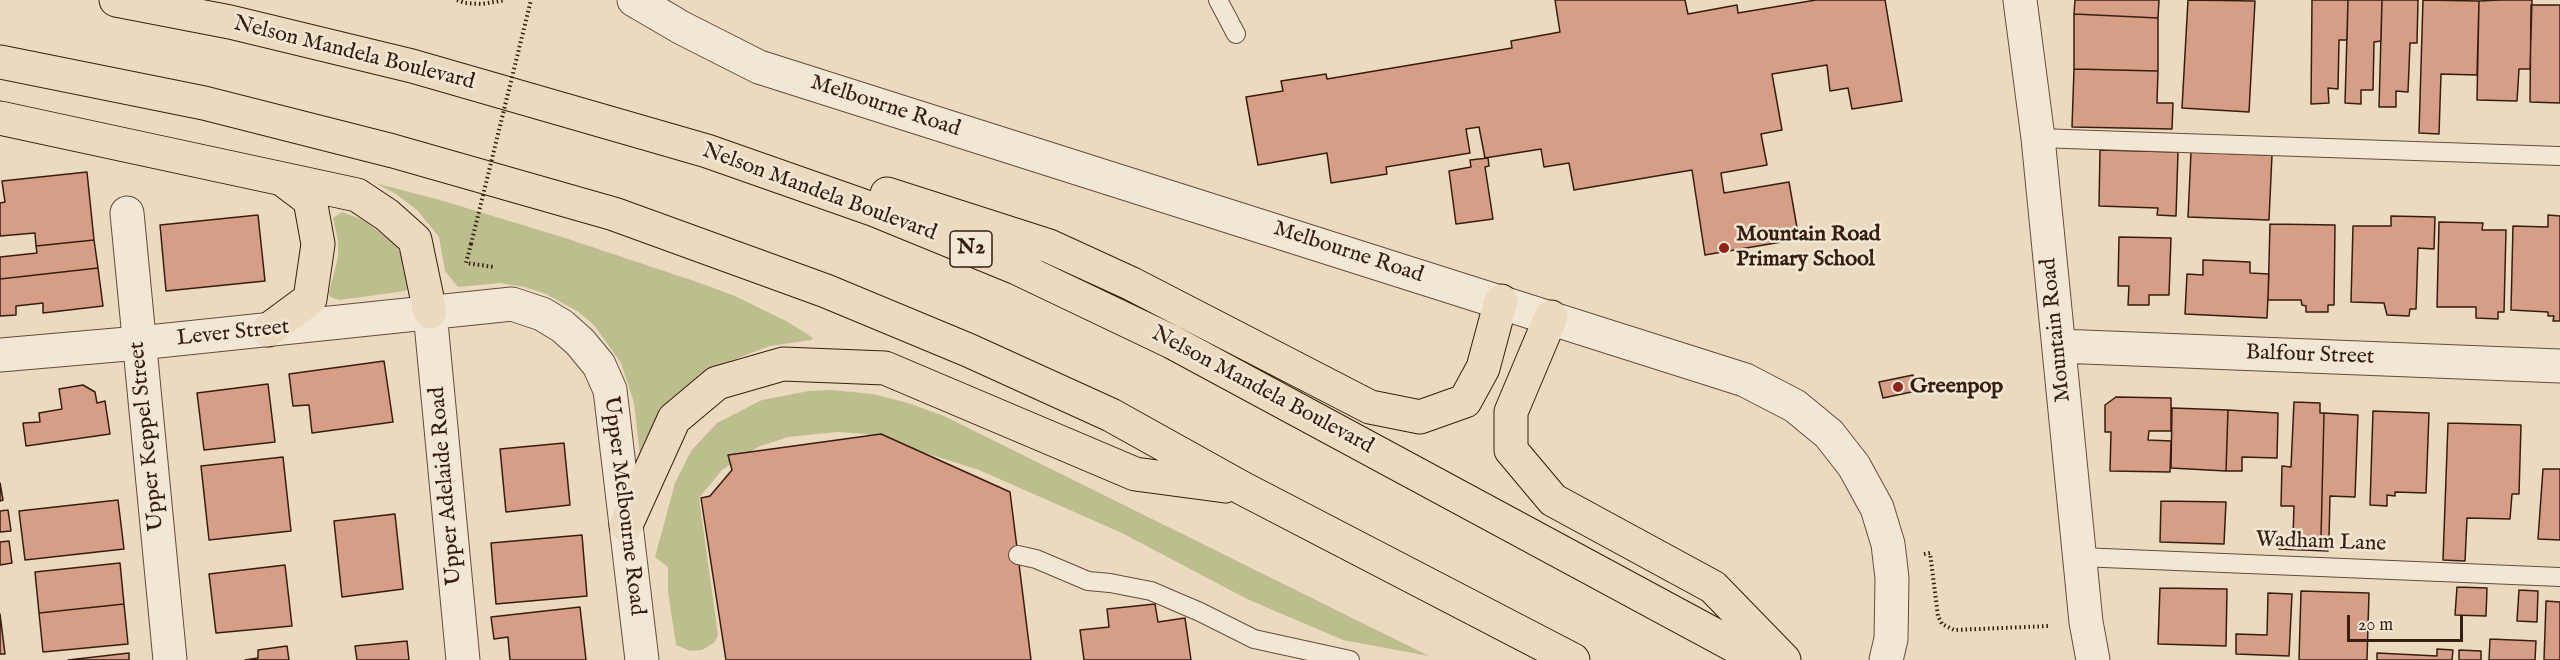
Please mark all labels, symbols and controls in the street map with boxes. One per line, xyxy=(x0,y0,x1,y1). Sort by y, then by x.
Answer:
street label: Nelson Mandela Boulevard xyxy=(231,11,477,97)
street label: Melbourne Road xyxy=(807,70,963,144)
street label: Nelson Mandela Boulevard xyxy=(698,138,940,248)
street label: Melbourne Road xyxy=(1270,216,1426,290)
place label: Mountain Road Primary School xyxy=(1736,222,1880,274)
road number: N2 xyxy=(950,231,992,267)
marker: Mountain Road Primary School xyxy=(1717,241,1731,255)
street label: Mountain Road xyxy=(2036,257,2078,403)
street label: Lever Street xyxy=(175,315,291,353)
street label: Nelson Mandela Boulevard xyxy=(1147,321,1377,461)
street label: Upper Keppel Street xyxy=(125,340,171,532)
street label: Balfour Street xyxy=(2245,341,2375,371)
place label: Greenpop xyxy=(1910,374,2003,400)
marker: Greenpop xyxy=(1891,380,1905,394)
street label: Upper Adelaide Road xyxy=(425,386,469,586)
street label: Upper Melbourne Road xyxy=(596,395,650,617)
street label: Wadham Lane xyxy=(2255,528,2387,558)
scale bar xyxy=(2350,603,2466,641)
text: 20 m xyxy=(2358,614,2393,637)

